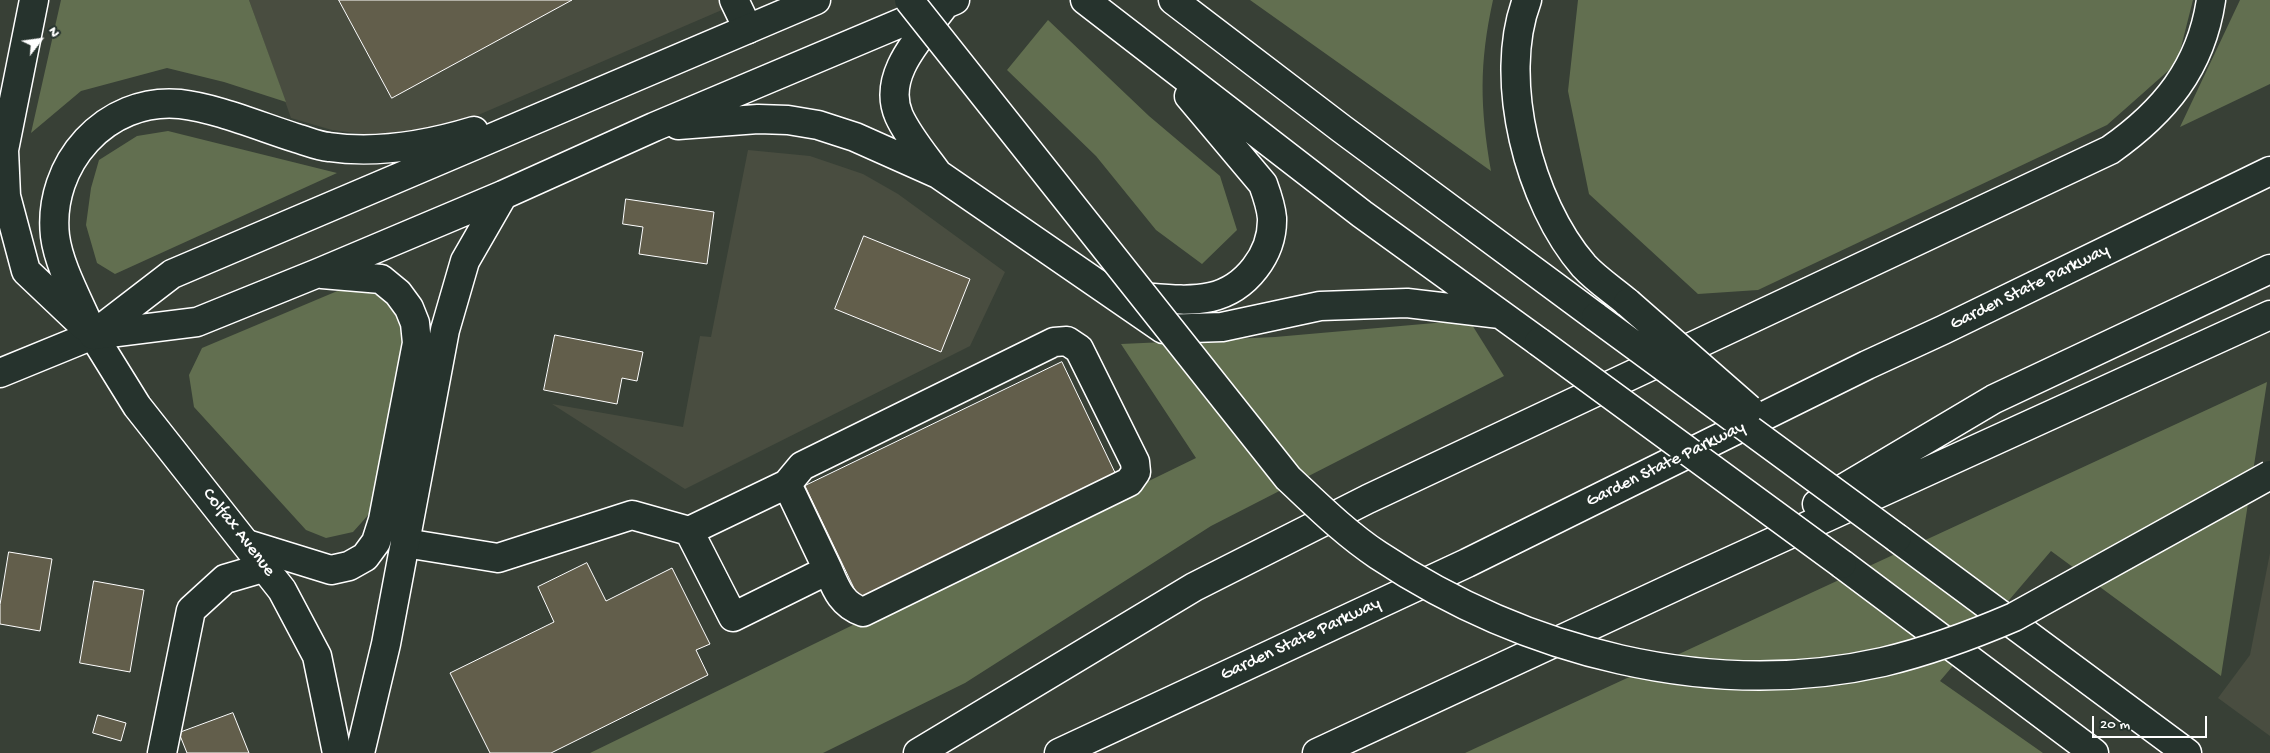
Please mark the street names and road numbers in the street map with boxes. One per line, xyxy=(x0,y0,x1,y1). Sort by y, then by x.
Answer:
street label: Garden State Parkway xyxy=(1947,240,2113,336)
street label: Garden State Parkway xyxy=(1583,417,1749,513)
street label: Colfax Avenue xyxy=(197,484,279,582)
street label: Garden State Parkway xyxy=(1218,593,1384,687)

